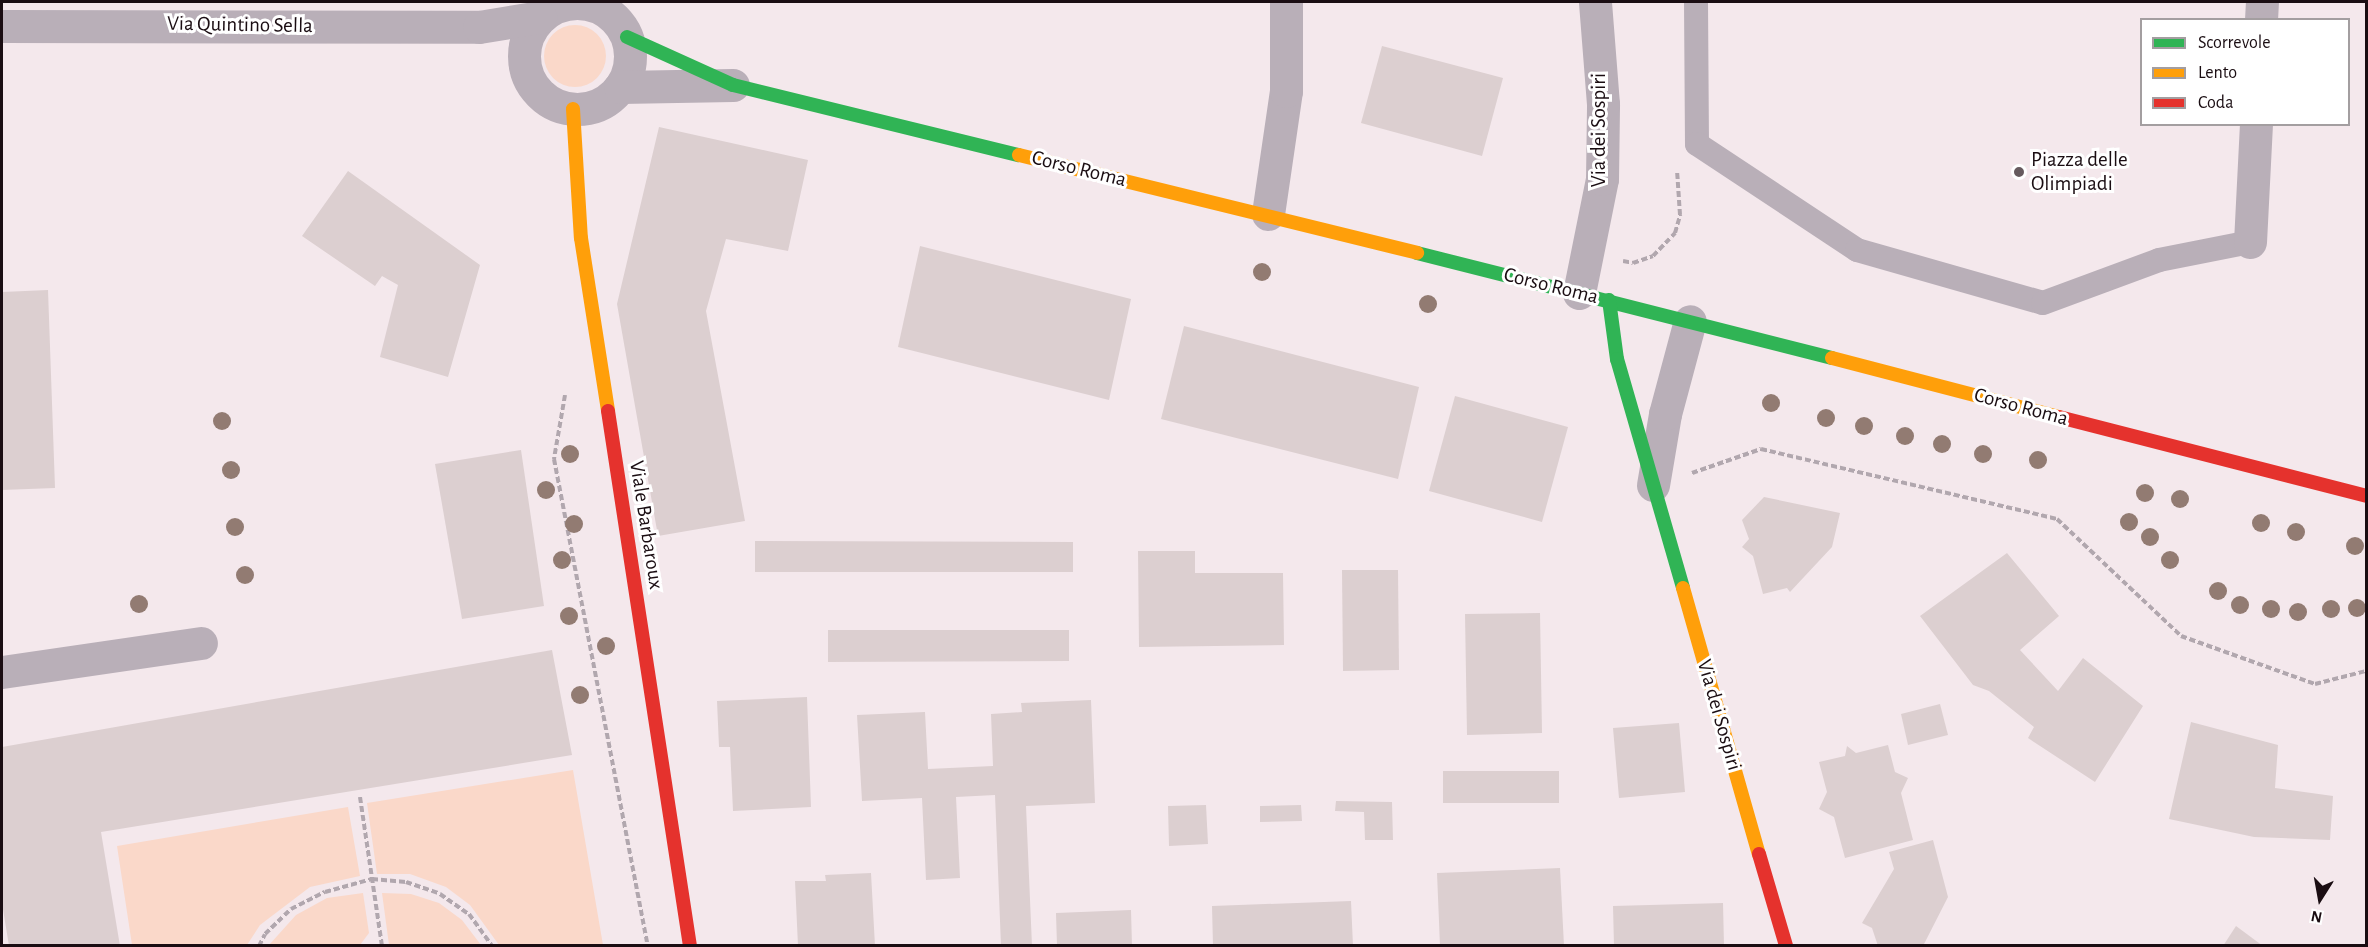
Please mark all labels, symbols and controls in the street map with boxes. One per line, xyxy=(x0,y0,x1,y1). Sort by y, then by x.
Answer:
street label: Via Quintino Sella xyxy=(167,11,313,39)
legend xyxy=(2140,18,2350,126)
text: Scorrevole xyxy=(2198,34,2271,52)
text: Lento xyxy=(2198,64,2237,82)
street label: Via dei Sospiri xyxy=(1586,73,1612,187)
text: Coda xyxy=(2198,94,2233,112)
street label: Corso Roma xyxy=(1029,145,1129,193)
place label: Piazza delle Olimpiadi xyxy=(2031,147,2128,197)
marker: Piazza delle Olimpiadi xyxy=(2012,165,2026,179)
street label: Corso Roma xyxy=(1501,262,1601,310)
street label: Corso Roma xyxy=(1971,382,2071,432)
street label: Viale Barbaroux xyxy=(623,459,669,591)
street label: Via dei Sospiri xyxy=(1691,657,1747,773)
north arrow xyxy=(2290,869,2350,929)
text: N xyxy=(2310,908,2324,926)

